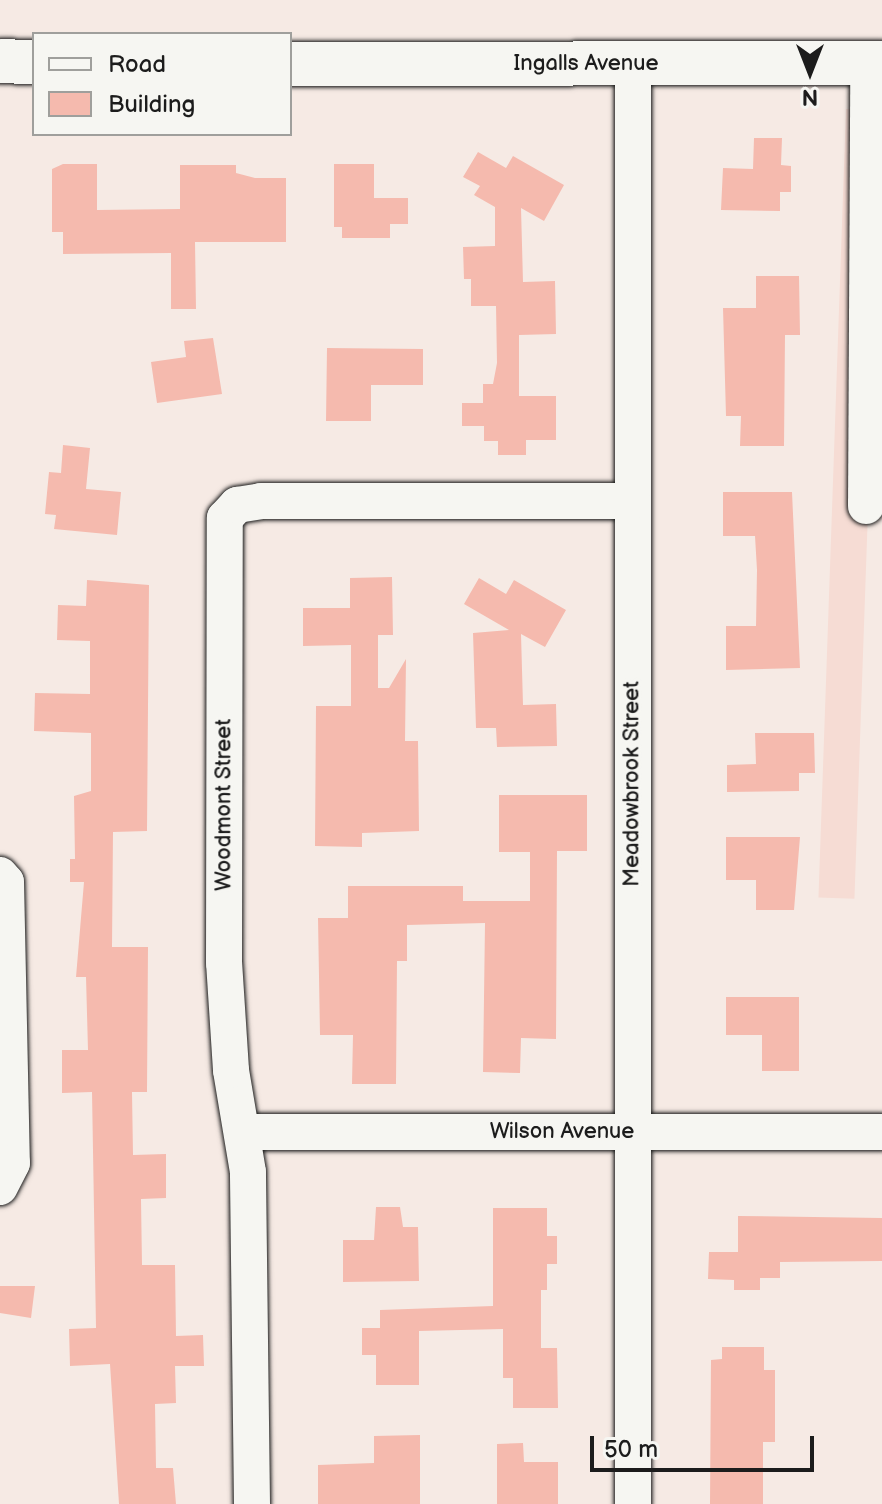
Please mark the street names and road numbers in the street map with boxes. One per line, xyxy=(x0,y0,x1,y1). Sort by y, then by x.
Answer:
street label: Ingalls Avenue xyxy=(514,51,658,77)
street label: Meadowbrook Street xyxy=(619,681,645,887)
street label: Woodmont Street xyxy=(211,719,237,891)
street label: Wilson Avenue xyxy=(490,1119,634,1145)

